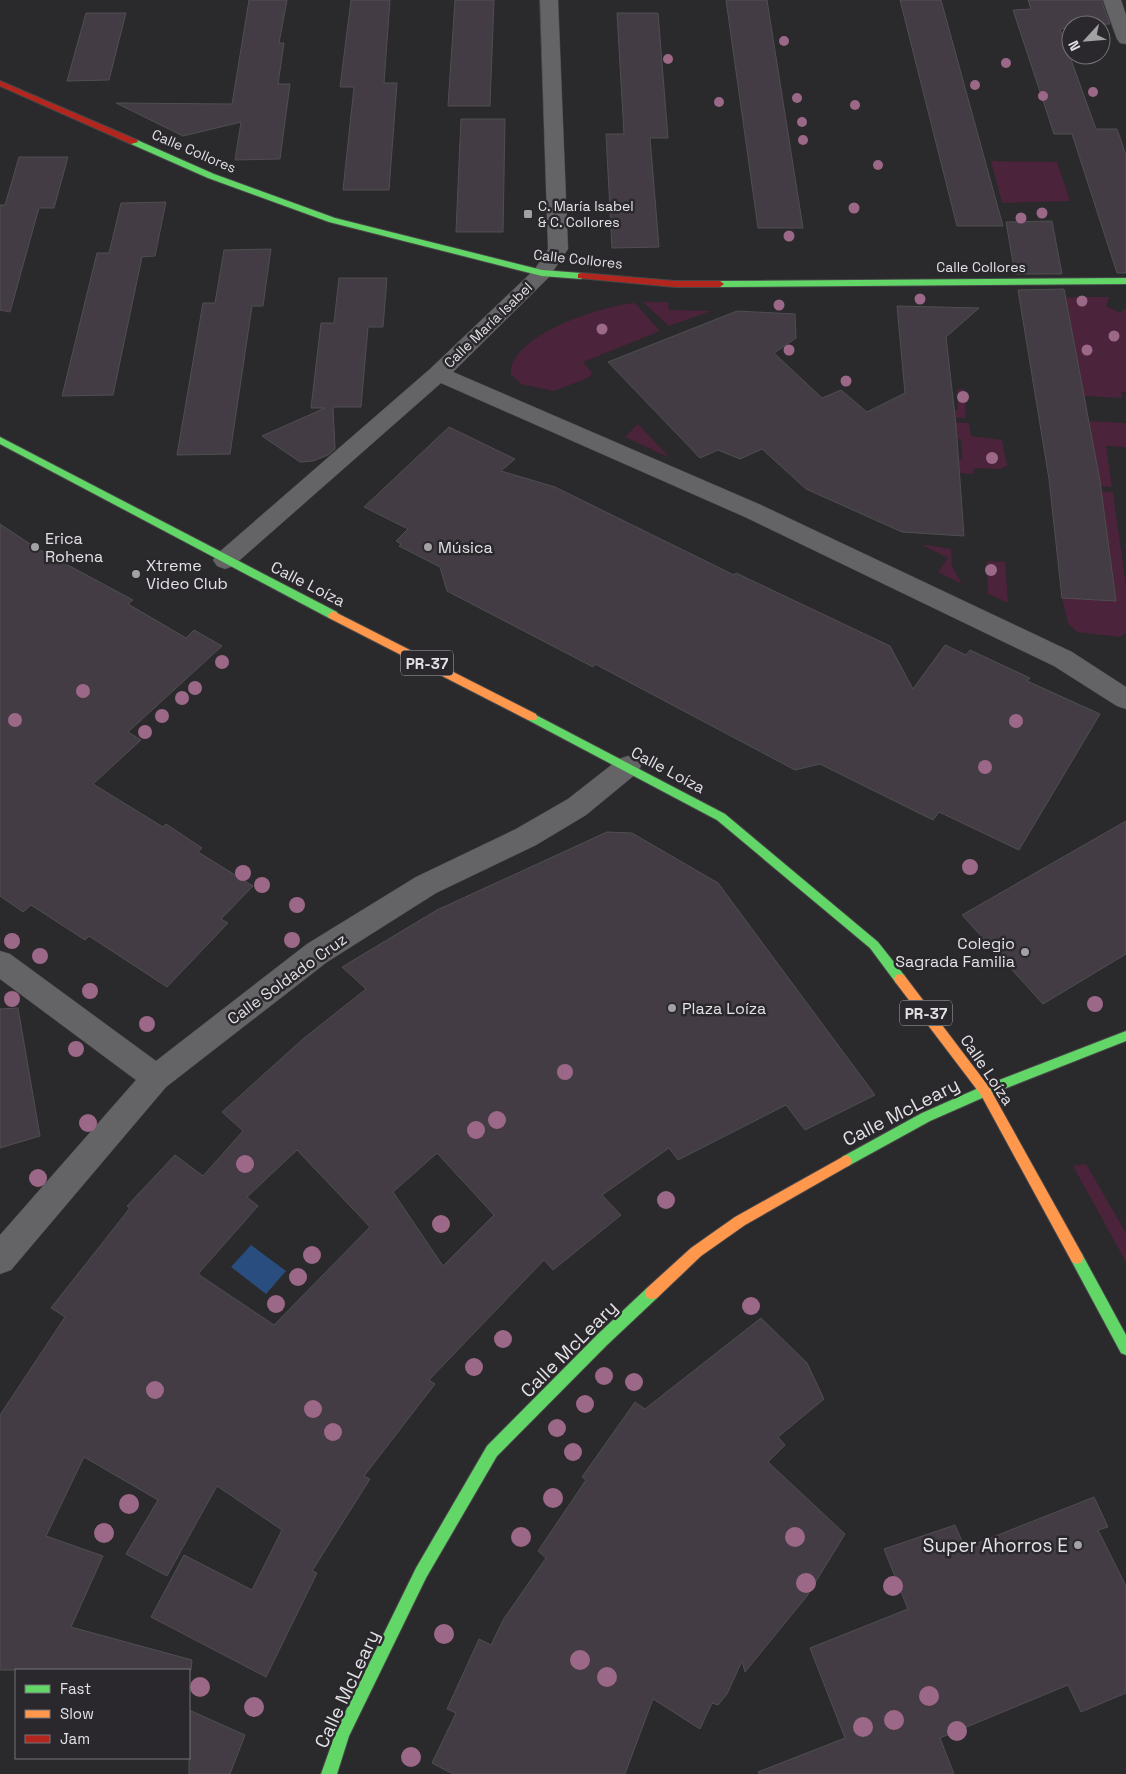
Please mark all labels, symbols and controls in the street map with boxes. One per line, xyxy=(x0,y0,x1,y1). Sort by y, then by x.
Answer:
north arrow xyxy=(1061,15,1111,65)
text: N xyxy=(1064,38,1084,54)
street label: Calle Collores xyxy=(149,125,239,177)
place label: C. María Isabel & C. Collores xyxy=(538,197,634,231)
marker: C. María Isabel & C. Collores xyxy=(522,208,534,220)
street label: Calle Collores xyxy=(532,245,624,273)
street label: Calle Collores xyxy=(936,258,1026,276)
street label: Calle María Isabel xyxy=(440,278,536,372)
place label: Erica Rohena xyxy=(45,528,103,567)
place label: Música xyxy=(438,537,493,558)
marker: Erica Rohena xyxy=(29,541,41,553)
marker: Música xyxy=(422,541,434,553)
place label: Xtreme Video Club xyxy=(146,555,228,594)
street label: Calle Loíza xyxy=(267,556,349,612)
marker: Xtreme Video Club xyxy=(130,568,142,580)
road number: PR-37 xyxy=(401,650,453,676)
street label: Calle Loíza xyxy=(627,742,709,798)
street label: Calle Soldado Cruz xyxy=(223,929,351,1029)
place label: Colegio Sagrada Familia xyxy=(895,933,1015,972)
marker: Colegio Sagrada Familia xyxy=(1019,946,1031,958)
place label: Plaza Loíza xyxy=(682,998,766,1019)
road number: PR-37 xyxy=(900,1000,952,1026)
marker: Plaza Loíza xyxy=(666,1002,678,1014)
street label: Calle Loíza xyxy=(956,1031,1018,1109)
street label: Calle McLeary xyxy=(838,1072,964,1152)
street label: Calle McLeary xyxy=(515,1295,623,1403)
place label: Super Ahorros E xyxy=(923,1533,1068,1558)
marker: Super Ahorros E xyxy=(1072,1539,1084,1551)
street label: Calle McLeary xyxy=(309,1626,385,1752)
legend xyxy=(15,1669,190,1759)
text: Fast xyxy=(60,1679,91,1698)
text: Slow xyxy=(60,1704,94,1723)
text: Jam xyxy=(60,1729,90,1748)

